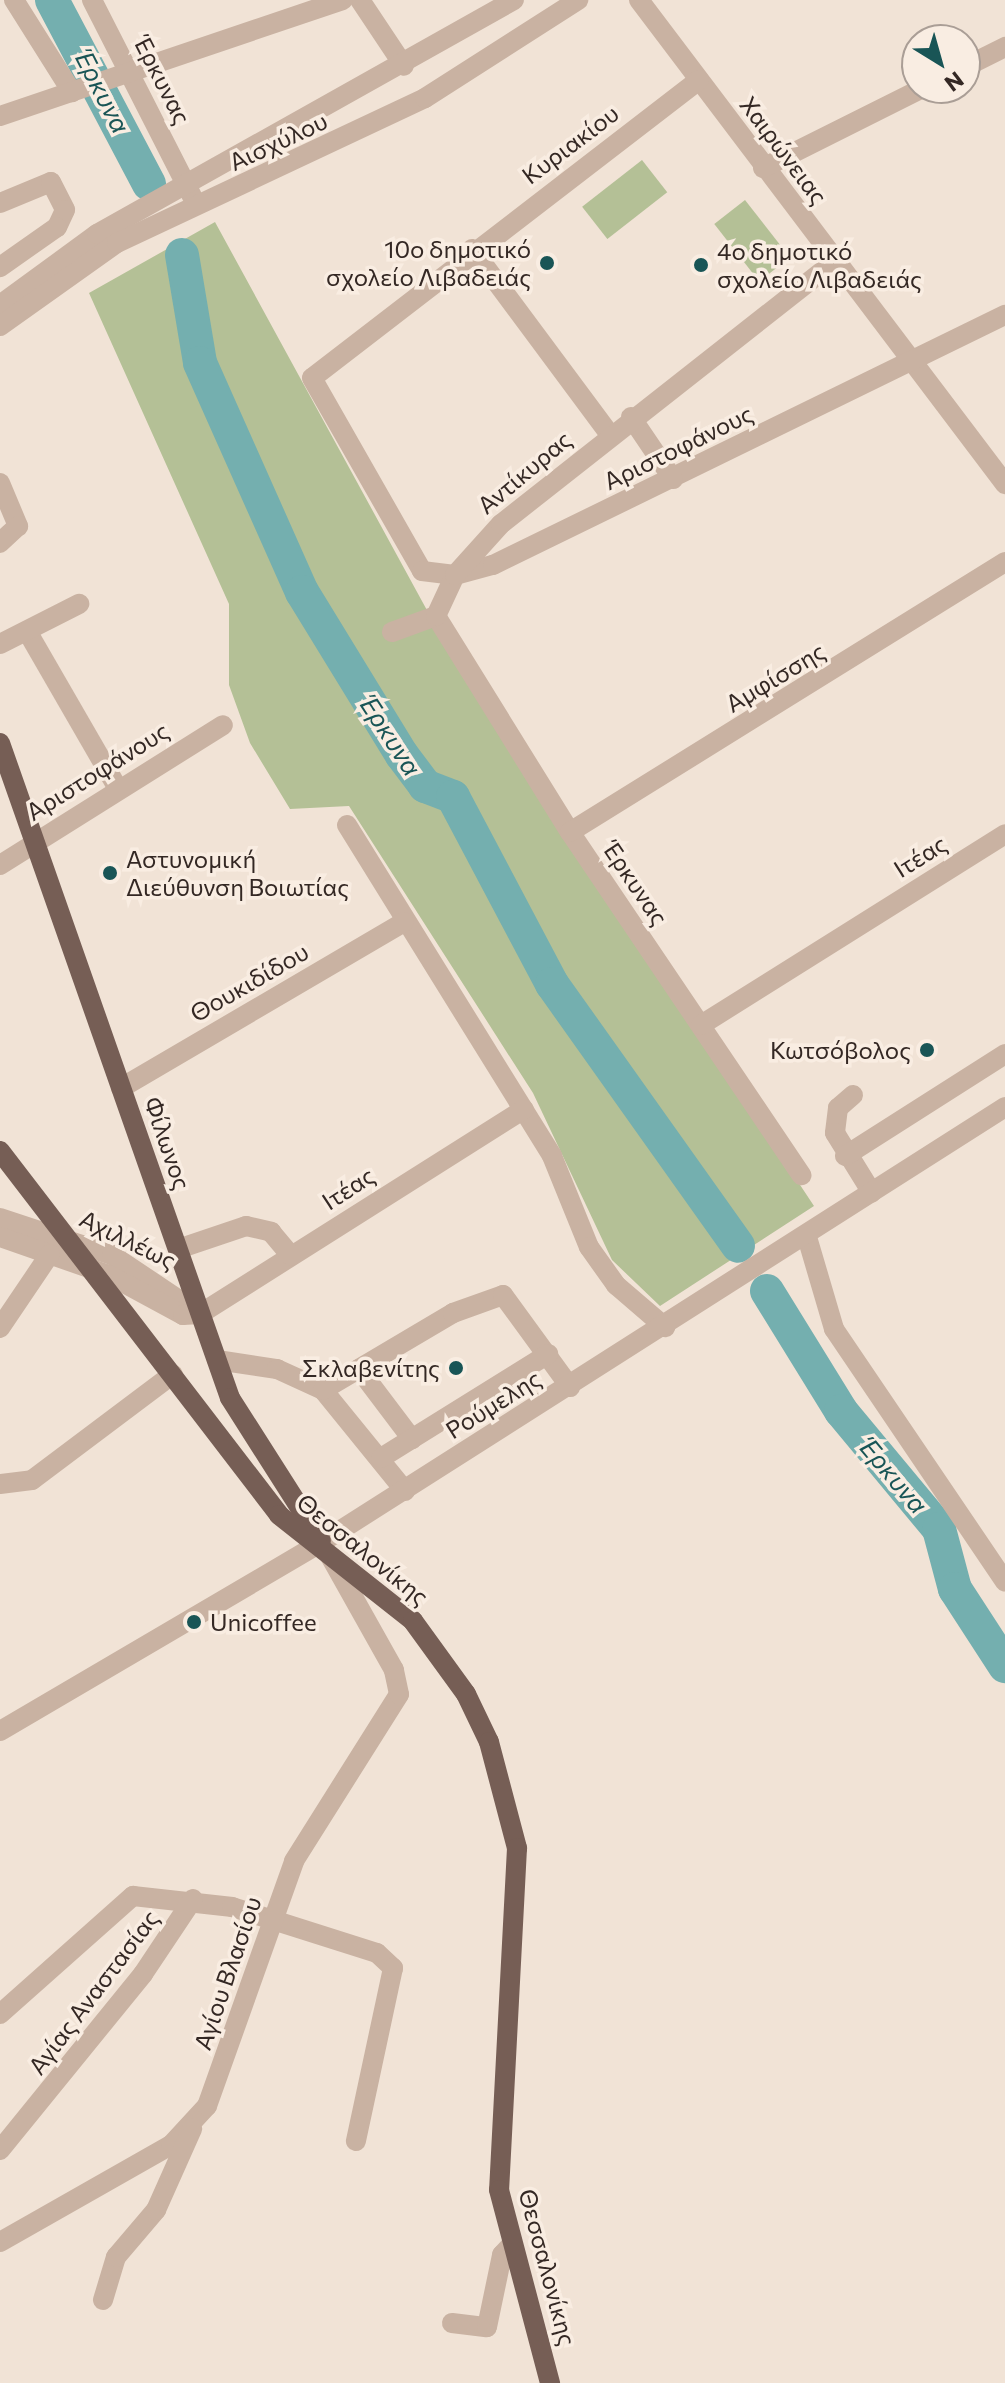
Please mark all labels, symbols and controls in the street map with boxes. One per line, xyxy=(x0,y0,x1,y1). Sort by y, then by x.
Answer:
north arrow xyxy=(901,24,981,104)
street label: Έρκυνας xyxy=(129,31,197,129)
water label: Έρκυνα xyxy=(69,44,137,138)
text: N xyxy=(940,66,969,98)
street label: Χαιρώνειας xyxy=(734,90,834,210)
street label: Κυριακίου xyxy=(516,98,624,190)
street label: Αισχύλου xyxy=(224,106,332,176)
place label: 10ο δημοτικό σχολείο Λιβαδειάς xyxy=(326,235,531,291)
place label: 4ο δημοτικό σχολείο Λιβαδειάς xyxy=(717,237,922,293)
marker: 10ο δημοτικό σχολείο Λιβαδειάς xyxy=(538,254,556,272)
marker: 4ο δημοτικό σχολείο Λιβαδειάς xyxy=(692,256,710,274)
street label: Αριστοφάνους xyxy=(599,398,757,496)
street label: Αντίκυρας xyxy=(471,424,577,520)
street label: Αμφίσσης xyxy=(720,636,830,718)
water label: Έρκυνα xyxy=(354,689,428,781)
street label: Αριστοφάνους xyxy=(21,716,173,826)
street label: Ιτέας xyxy=(888,829,952,883)
street label: Έρκυνας xyxy=(598,836,674,930)
place label: Αστυνομική Διεύθυνση Βοιωτίας xyxy=(126,845,349,901)
marker: Αστυνομική Διεύθυνση Βοιωτίας xyxy=(101,864,119,882)
street label: Θουκιδίδου xyxy=(185,937,313,1027)
place label: Κωτσόβολος xyxy=(770,1036,911,1064)
marker: Κωτσόβολος xyxy=(918,1041,936,1059)
street label: Φίλωνος xyxy=(139,1093,197,1193)
street label: Ιτέας xyxy=(316,1161,380,1215)
street label: Αχιλλέως xyxy=(75,1203,181,1275)
place label: Σκλαβενίτης xyxy=(302,1354,440,1382)
marker: Σκλαβενίτης xyxy=(447,1359,465,1377)
street label: Ρούμελης xyxy=(440,1364,546,1444)
water label: Έρκυνα xyxy=(853,1431,935,1519)
street label: Θεσσαλονίκης xyxy=(291,1487,435,1611)
place label: Unicoffee xyxy=(210,1608,317,1636)
marker: Unicoffee xyxy=(185,1613,203,1631)
street label: Αγίου Βλασίου xyxy=(187,1893,267,2053)
street label: Αγίας Αναστασίας xyxy=(22,1904,164,2080)
street label: Θεσσαλονίκης xyxy=(513,2186,583,2348)

